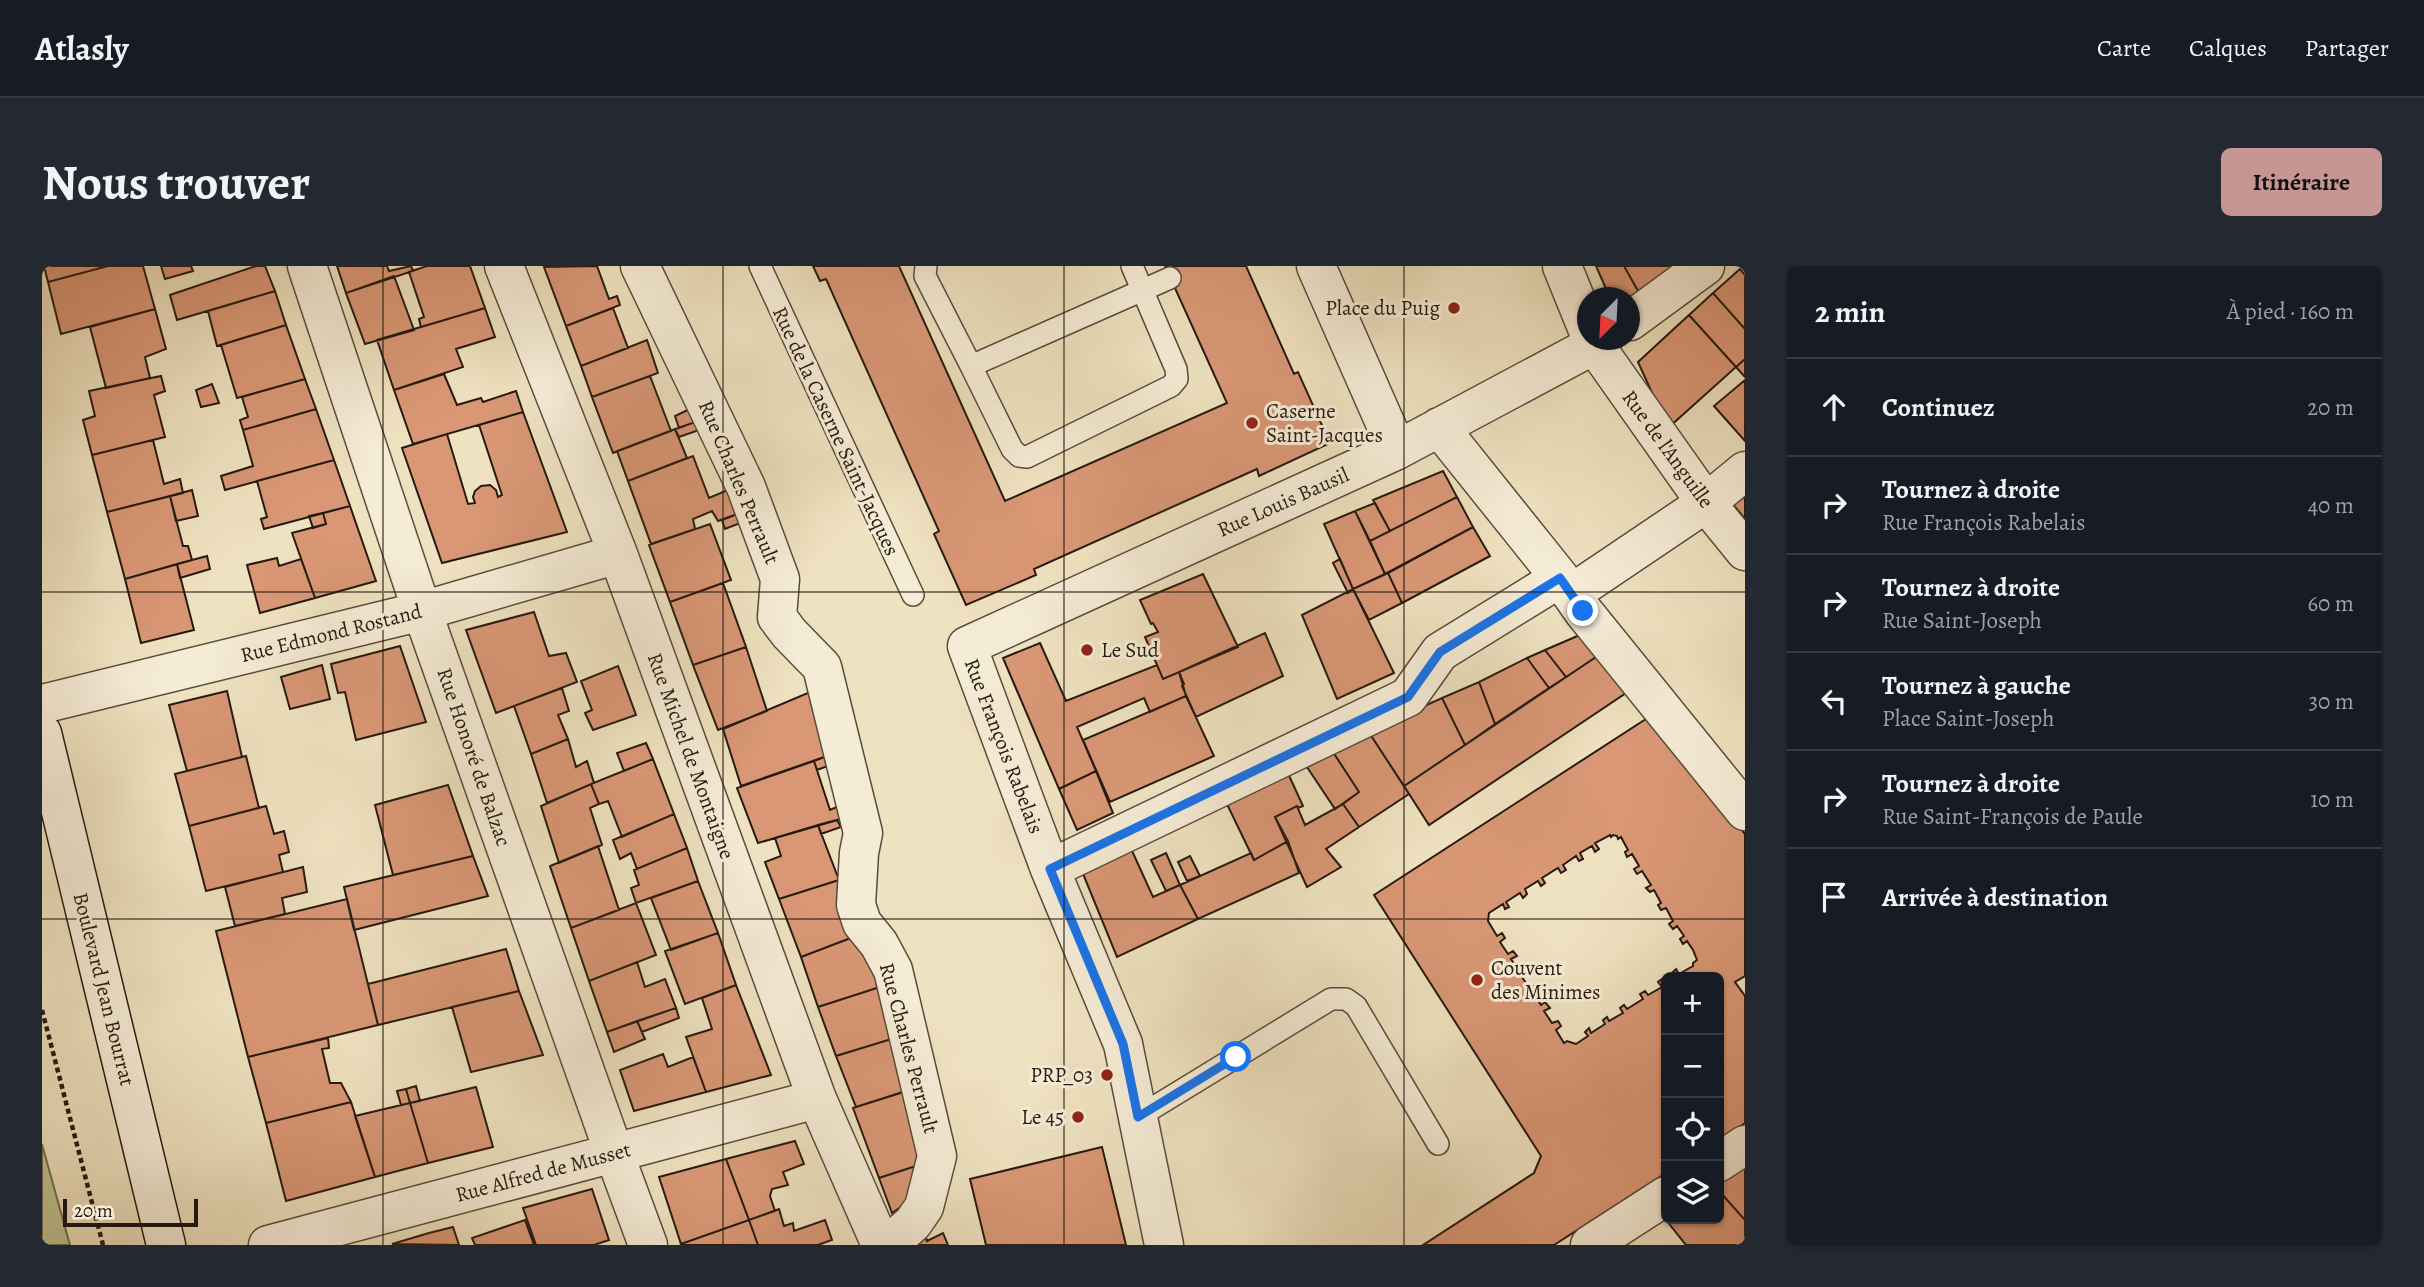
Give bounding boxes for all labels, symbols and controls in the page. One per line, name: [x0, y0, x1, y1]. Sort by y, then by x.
text: Atlasly: [35, 26, 129, 71]
text: Carte: [2097, 32, 2151, 64]
text: Calques: [2189, 32, 2267, 64]
text: Partager: [2305, 32, 2389, 64]
button: Itinéraire: [2221, 148, 2382, 216]
text: Nous trouver: [42, 149, 310, 216]
north arrow: [1577, 287, 1640, 350]
text: 2 min: [1815, 292, 1885, 332]
place label: Place du Puig: [1325, 294, 1440, 322]
text: À pied · 160 m: [2227, 296, 2354, 327]
marker: Place du Puig: [1446, 300, 1462, 316]
street label: Rue de la Caserne Saint-Jacques: [766, 302, 906, 560]
street label: Rue de l'Anguille: [1616, 384, 1720, 514]
icon: ahead: [1815, 388, 1853, 426]
text: Continuez: [1882, 390, 1995, 425]
text: 20 m: [2307, 392, 2354, 423]
street label: Rue Charles Perrault: [692, 396, 786, 568]
place label: Caserne Saint-Jacques: [1266, 397, 1383, 449]
marker: Caserne Saint-Jacques: [1244, 415, 1260, 431]
street label: Rue Louis Bausil: [1213, 460, 1353, 544]
text: Tournez à droite: [1882, 472, 2060, 507]
icon: right: [1815, 486, 1853, 524]
text: 40 m: [2308, 490, 2354, 521]
text: Rue François Rabelais: [1882, 507, 2085, 538]
text: Tournez à droite: [1882, 570, 2060, 605]
icon: right: [1815, 584, 1853, 622]
text: 60 m: [2307, 588, 2354, 619]
route end: [1567, 595, 1598, 626]
street label: Rue Edmond Rostand: [237, 597, 425, 669]
text: Rue Saint-Joseph: [1882, 605, 2042, 636]
place label: Le Sud: [1101, 636, 1160, 664]
marker: Le Sud: [1079, 642, 1095, 658]
street label: Rue Michel de Montaigne: [641, 649, 741, 863]
street label: Rue François Rabelais: [958, 654, 1050, 838]
street label: Rue Honoré de Balzac: [430, 664, 518, 850]
text: Tournez à gauche: [1882, 668, 2071, 703]
icon: left: [1815, 682, 1853, 720]
text: 30 m: [2308, 686, 2354, 717]
text: Place Saint-Joseph: [1882, 703, 2054, 734]
text: Tournez à droite: [1882, 766, 2060, 801]
icon: right: [1815, 780, 1853, 818]
text: 10 m: [2310, 784, 2354, 815]
text: Rue Saint-François de Paule: [1882, 801, 2143, 832]
icon: arrive: [1815, 878, 1853, 916]
text: Arrivée à destination: [1882, 880, 2108, 915]
street label: Boulevard Jean Bourrat: [66, 889, 142, 1089]
place label: Couvent des Minimes: [1491, 954, 1601, 1006]
street label: Rue Charles Perrault: [873, 960, 945, 1136]
marker: Couvent des Minimes: [1469, 972, 1485, 988]
map controls: [1661, 972, 1724, 1224]
button: +: [1661, 972, 1724, 1035]
button: −: [1661, 1035, 1724, 1098]
route start: [1220, 1041, 1251, 1072]
place label: PRP_03: [1030, 1061, 1093, 1089]
marker: PRP_03: [1099, 1067, 1115, 1083]
button: locate: [1661, 1098, 1724, 1161]
place label: Le 45: [1021, 1103, 1064, 1131]
marker: Le 45: [1070, 1109, 1086, 1125]
street label: Rue Alfred de Musset: [452, 1135, 634, 1209]
button: layers: [1661, 1161, 1724, 1224]
scale bar: [63, 1196, 198, 1228]
text: 20 m: [74, 1198, 113, 1224]

